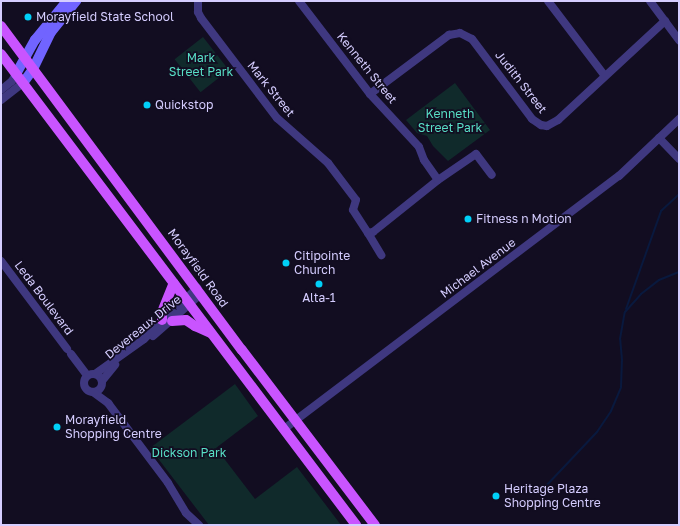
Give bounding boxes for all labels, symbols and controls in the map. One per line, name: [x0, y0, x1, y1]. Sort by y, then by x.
place label: Morayfield State School: [36, 10, 174, 24]
marker: Morayfield State School: [23, 12, 33, 22]
street label: Kenneth Street: [334, 29, 400, 107]
street label: Judith Street: [492, 48, 550, 116]
park label: Mark Street Park: [169, 51, 233, 79]
street label: Mark Street: [244, 58, 298, 120]
place label: Quickstop: [155, 98, 213, 112]
marker: Quickstop: [142, 100, 152, 110]
park label: Kenneth Street Park: [418, 107, 482, 135]
place label: Fitness n Motion: [476, 212, 572, 226]
marker: Fitness n Motion: [463, 214, 473, 224]
street label: Morayfield Road: [165, 226, 231, 310]
street label: Michael Avenue: [438, 235, 518, 301]
place label: Citipointe Church: [294, 249, 350, 277]
street label: Leda Boulevard: [12, 258, 76, 338]
marker: Citipointe Church: [281, 258, 291, 268]
marker: Alta-1: [314, 279, 324, 289]
place label: Alta-1: [302, 291, 336, 305]
street label: Devereaux Drive: [102, 292, 184, 362]
place label: Morayfield Shopping Centre: [65, 413, 162, 441]
marker: Morayfield Shopping Centre: [52, 422, 62, 432]
park label: Dickson Park: [152, 446, 226, 460]
place label: Heritage Plaza Shopping Centre: [504, 482, 601, 510]
marker: Heritage Plaza Shopping Centre: [491, 491, 501, 501]

